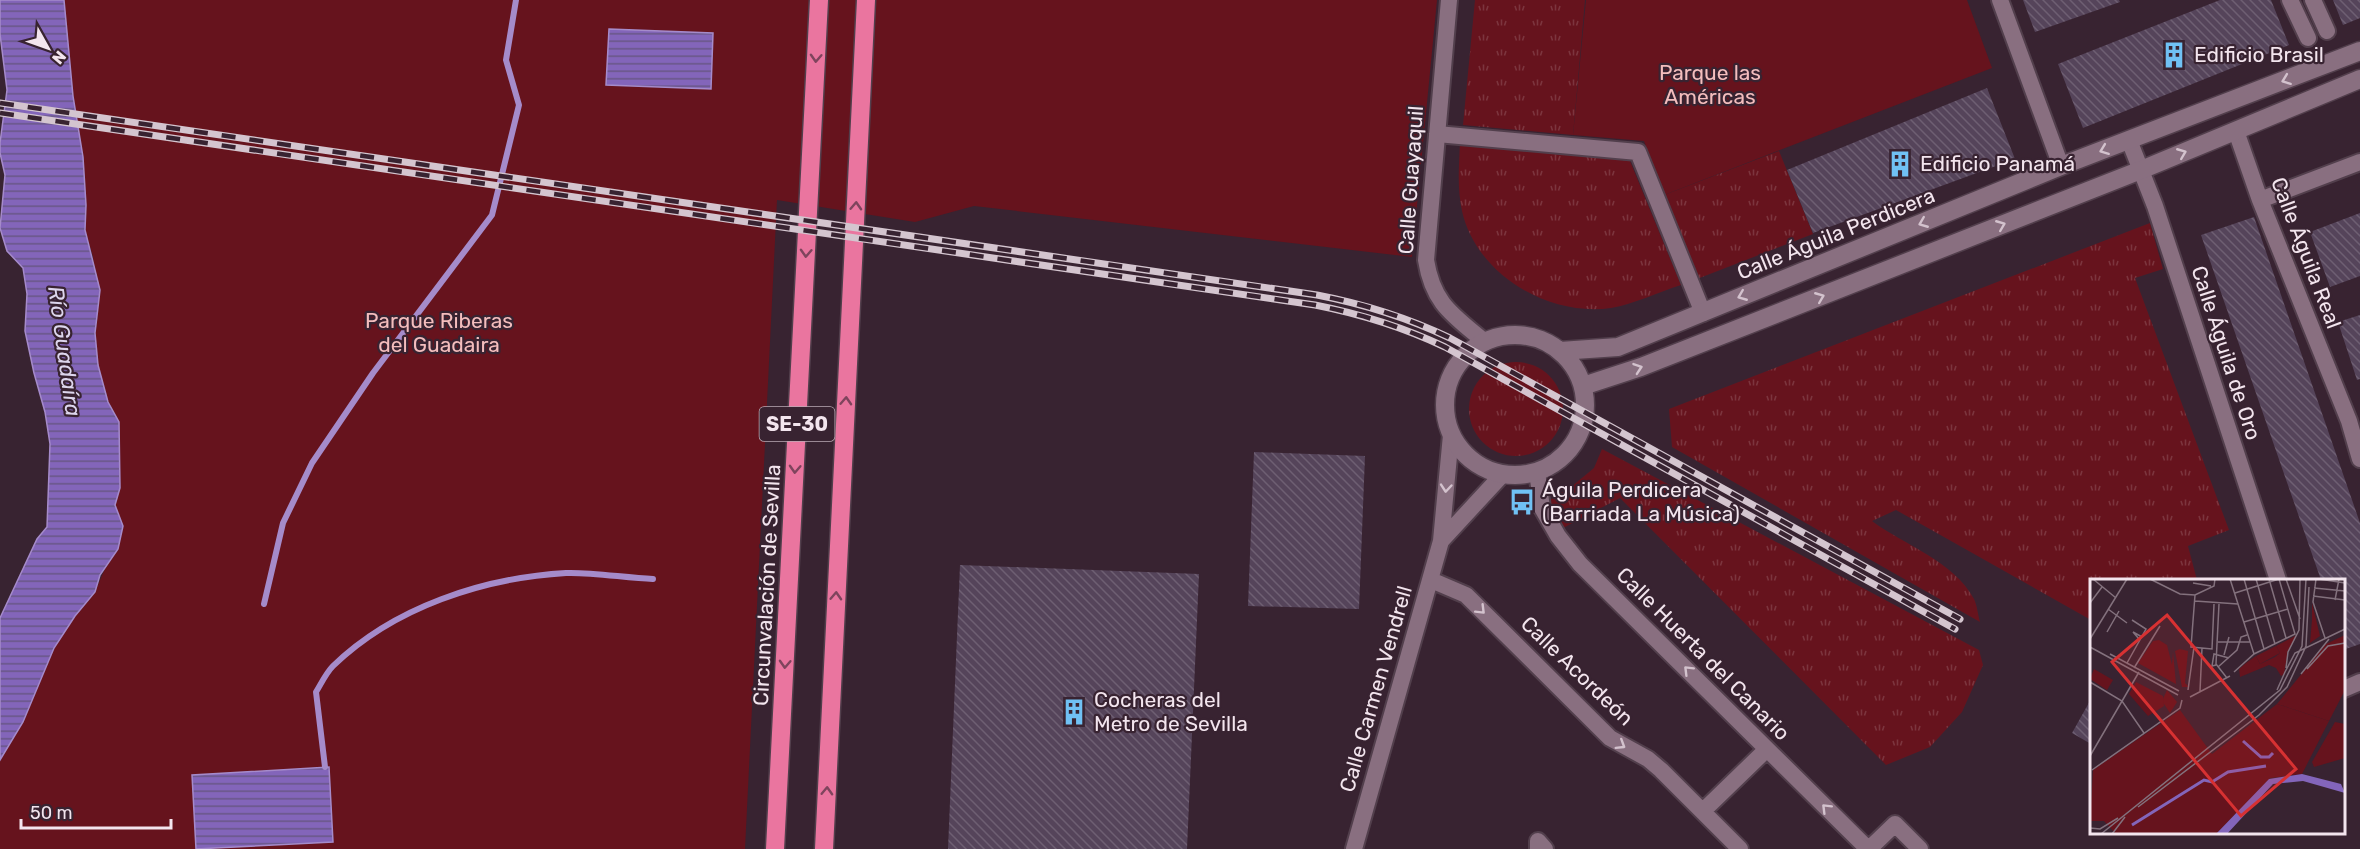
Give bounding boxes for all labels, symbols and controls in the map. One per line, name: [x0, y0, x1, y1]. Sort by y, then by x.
north arrow: [18, 18, 78, 78]
building icon: Edificio Brasil: [2159, 40, 2189, 70]
place label: Edificio Brasil: [2194, 42, 2324, 67]
text: N: [48, 47, 70, 68]
one-way arrow: [810, 54, 823, 63]
park label: Parque las Américas: [1659, 60, 1761, 109]
one-way arrow: [2281, 72, 2292, 85]
street label: Calle Guayaquil: [1393, 105, 1428, 255]
one-way arrow: [2099, 142, 2110, 155]
one-way arrow: [2176, 148, 2187, 160]
building icon: Edificio Panamá: [1885, 149, 1915, 179]
place label: Edificio Panamá: [1920, 151, 2075, 176]
street label: Calle Águila Real: [2266, 174, 2347, 332]
street label: Calle Águila Perdicera: [1733, 182, 1938, 285]
one-way arrow: [850, 202, 863, 211]
one-way arrow: [1918, 216, 1929, 228]
one-way arrow: [1995, 220, 2006, 232]
one-way arrow: [800, 249, 813, 258]
street label: Calle Águila de Oro: [2187, 263, 2266, 443]
water label: Río Guadaíra: [42, 284, 87, 418]
one-way arrow: [1738, 289, 1749, 301]
one-way arrow: [1814, 292, 1825, 304]
park label: Parque Riberas del Guadaira: [365, 308, 513, 357]
one-way arrow: [1632, 363, 1643, 376]
one-way arrow: [840, 397, 853, 406]
road number: SE-30: [760, 407, 834, 441]
street label: Circunvalación de Sevilla: [748, 464, 785, 706]
one-way arrow: [789, 464, 802, 473]
place label: Águila Perdicera (Barriada La Música): [1542, 477, 1740, 526]
one-way arrow: [1440, 484, 1453, 493]
bus stop icon: Águila Perdicera (Barriada La Música): [1507, 487, 1537, 517]
street label: Calle Huerta del Canario: [1612, 562, 1795, 745]
inset map: [2090, 579, 2345, 834]
street label: Calle Carmen Vendrell: [1334, 583, 1417, 795]
one-way arrow: [829, 591, 842, 600]
one-way arrow: [1473, 602, 1484, 613]
street label: Calle Acordeón: [1516, 611, 1639, 731]
one-way arrow: [779, 659, 792, 668]
one-way arrow: [1684, 667, 1695, 678]
place label: Cocheras del Metro de Sevilla: [1094, 687, 1248, 736]
building icon: Cocheras del Metro de Sevilla: [1059, 697, 1089, 727]
one-way arrow: [1615, 737, 1625, 749]
one-way arrow: [820, 786, 833, 795]
scale bar: [21, 792, 171, 830]
text: 50 m: [30, 802, 73, 824]
one-way arrow: [1823, 804, 1834, 815]

